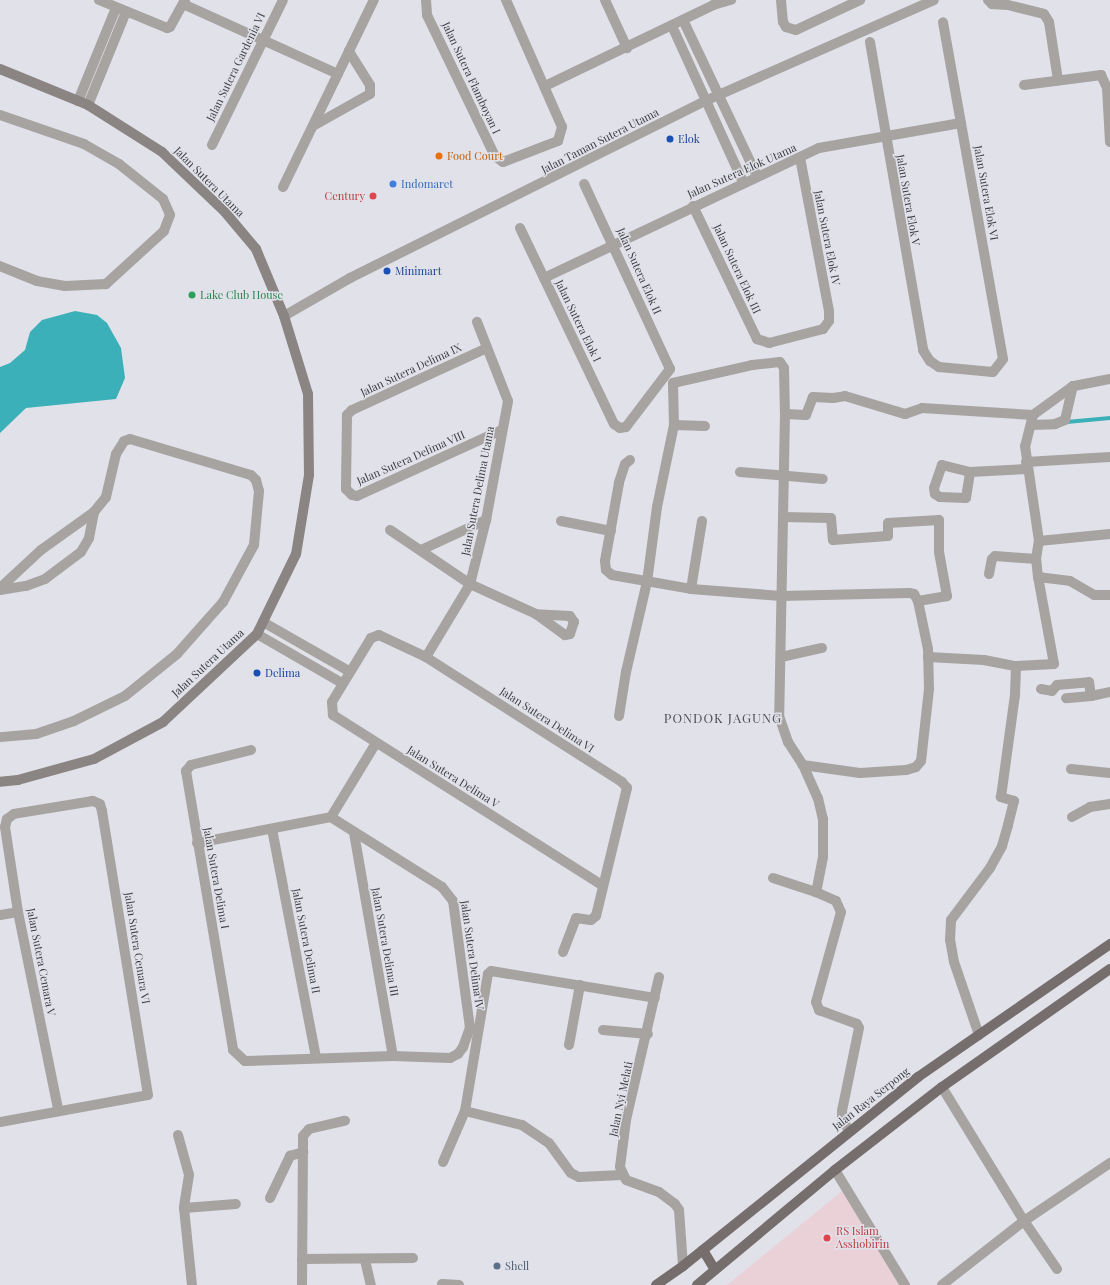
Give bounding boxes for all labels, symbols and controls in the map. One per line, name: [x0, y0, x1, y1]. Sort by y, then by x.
street label: Jalan Sutera Gardenia VI: [204, 10, 268, 124]
street label: Jalan Sutera Flamboyan I: [439, 20, 503, 136]
street label: Jalan Taman Sutera Utama: [539, 106, 661, 176]
place label: Elok: [678, 132, 700, 146]
marker: Elok: [665, 134, 675, 144]
street label: Jalan Sutera Elok Utama: [685, 141, 799, 201]
street label: Jalan Sutera Utama: [171, 144, 247, 220]
street label: Jalan Sutera Elok VI: [971, 144, 1001, 242]
place label: Food Court: [447, 149, 503, 163]
marker: Food Court: [434, 151, 444, 161]
street label: Jalan Sutera Elok V: [893, 153, 923, 247]
place label: Indomaret: [401, 177, 453, 191]
marker: Indomaret: [388, 179, 398, 189]
place label: Century: [325, 189, 365, 203]
street label: Jalan Sutera Elok IV: [811, 189, 843, 287]
marker: Century: [368, 191, 378, 201]
street label: Jalan Sutera Elok III: [710, 222, 764, 316]
street label: Jalan Sutera Elok II: [614, 226, 664, 316]
place label: Minimart: [395, 264, 442, 278]
marker: Minimart: [382, 266, 392, 276]
street label: Jalan Sutera Elok I: [552, 278, 604, 364]
place label: Lake Club House: [200, 288, 283, 302]
marker: Lake Club House: [187, 290, 197, 300]
street label: Jalan Sutera Delima IX: [358, 341, 464, 399]
street label: Jalan Sutera Delima Utama: [459, 425, 497, 557]
street label: Jalan Sutera Delima VIII: [355, 428, 467, 488]
street label: Jalan Sutera Utama: [169, 626, 247, 700]
place label: Delima: [265, 666, 300, 680]
marker: Delima: [252, 668, 262, 678]
street label: Jalan Sutera Delima VI: [497, 684, 597, 756]
district label: PONDOK JAGUNG: [664, 710, 782, 726]
street label: Jalan Sutera Delima V: [404, 743, 502, 811]
street label: Jalan Sutera Delima I: [201, 826, 231, 930]
street label: Jalan Sutera Delima III: [369, 886, 401, 998]
street label: Jalan Sutera Delima II: [289, 887, 323, 995]
street label: Jalan Sutera Cemara VI: [122, 891, 152, 1005]
street label: Jalan Sutera Delima IV: [458, 900, 486, 1010]
street label: Jalan Sutera Cemara V: [24, 907, 58, 1017]
street label: Jalan Nyi Melati: [607, 1060, 635, 1138]
street label: Jalan Raya Serpong: [830, 1065, 912, 1133]
place label: RS Islam Asshobirin: [836, 1225, 889, 1251]
marker: RS Islam Asshobirin: [821, 1232, 833, 1244]
place label: Shell: [505, 1259, 529, 1273]
marker: Shell: [492, 1261, 502, 1271]

